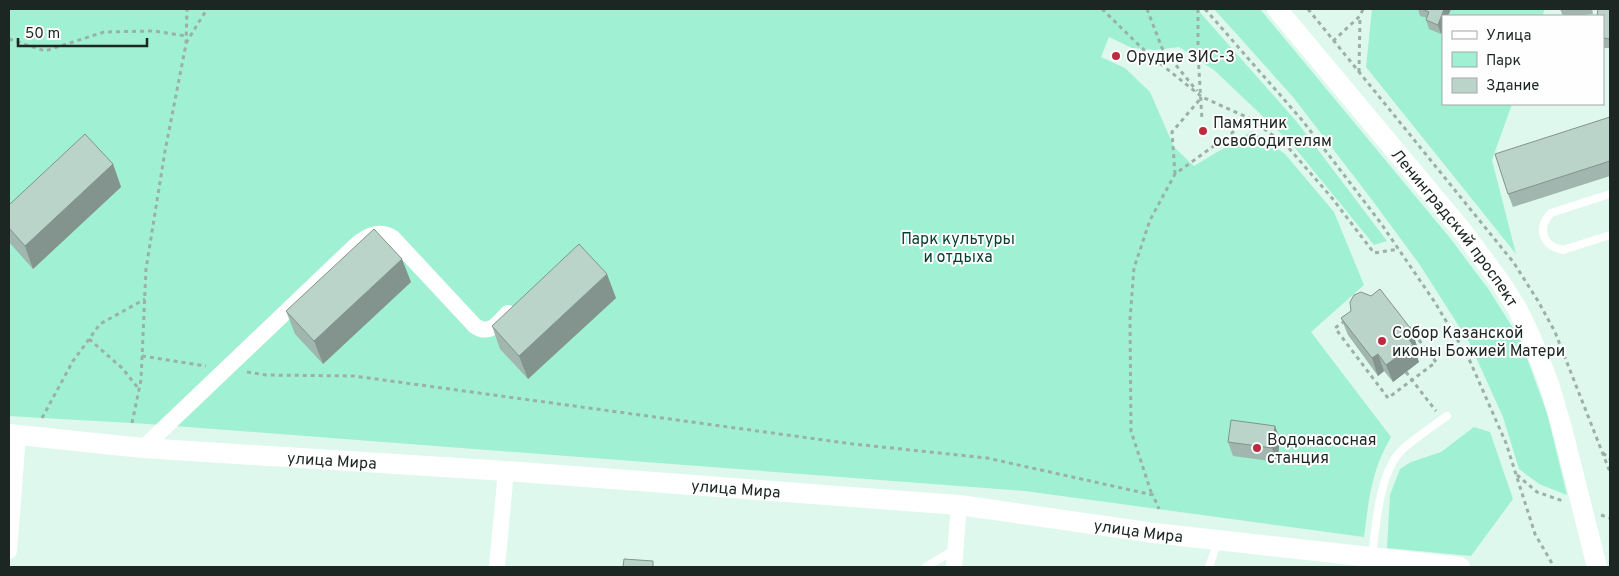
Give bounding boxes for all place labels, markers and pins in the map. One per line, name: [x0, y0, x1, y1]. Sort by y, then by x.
place label: Орудие ЗИС-3: [1126, 48, 1235, 68]
marker: Орудие ЗИС-3: [1110, 50, 1122, 62]
place label: Памятник освободителям: [1213, 114, 1332, 152]
marker: Памятник освободителям: [1197, 125, 1209, 137]
place label: Собор Казанской иконы Божией Матери: [1392, 324, 1565, 362]
marker: Собор Казанской иконы Божией Матери: [1376, 335, 1388, 347]
place label: Водонасосная станция: [1267, 431, 1376, 469]
marker: Водонасосная станция: [1251, 442, 1263, 454]

